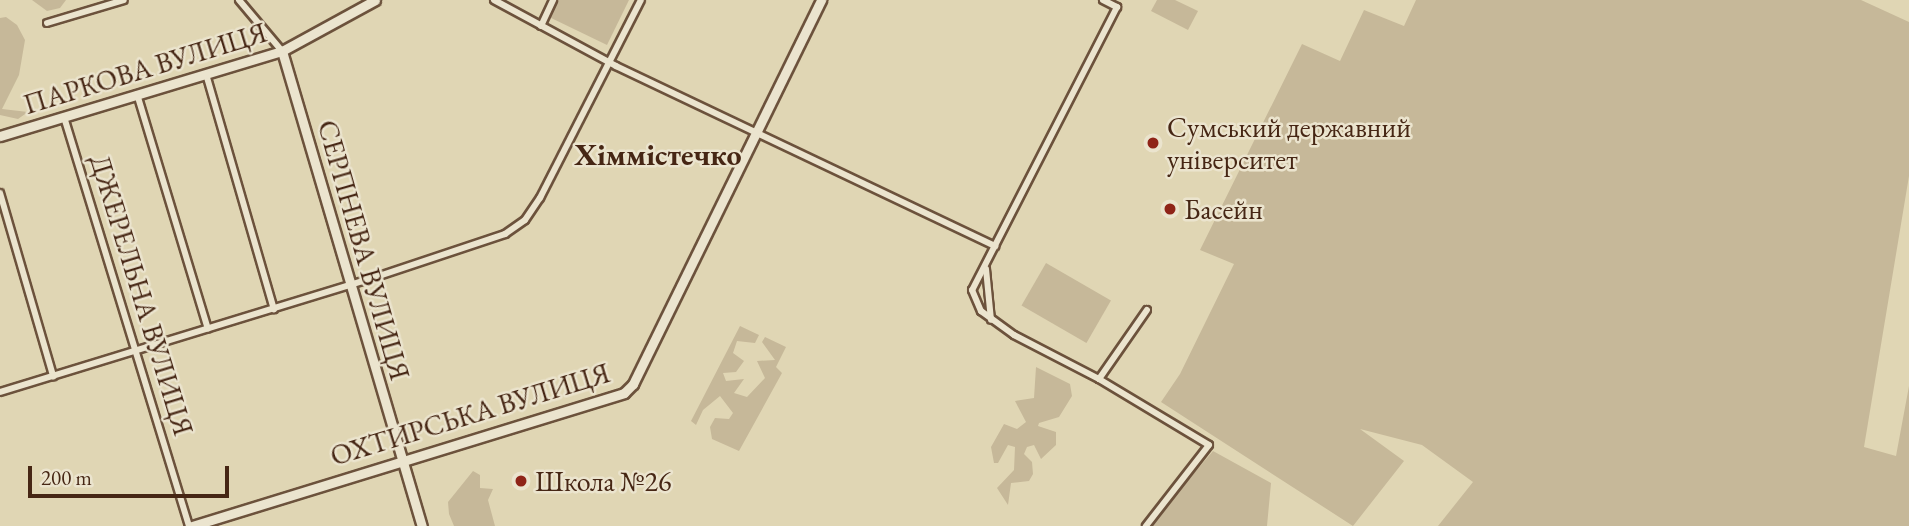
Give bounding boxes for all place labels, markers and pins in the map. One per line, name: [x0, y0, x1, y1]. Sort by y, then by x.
place label: Сумський державний університет: [1167, 110, 1411, 176]
marker: Сумський державний університет: [1145, 135, 1161, 151]
place label: Басейн: [1184, 192, 1263, 226]
marker: Басейн: [1162, 201, 1178, 217]
place label: Школа №26: [535, 464, 671, 498]
marker: Школа №26: [513, 473, 529, 489]

